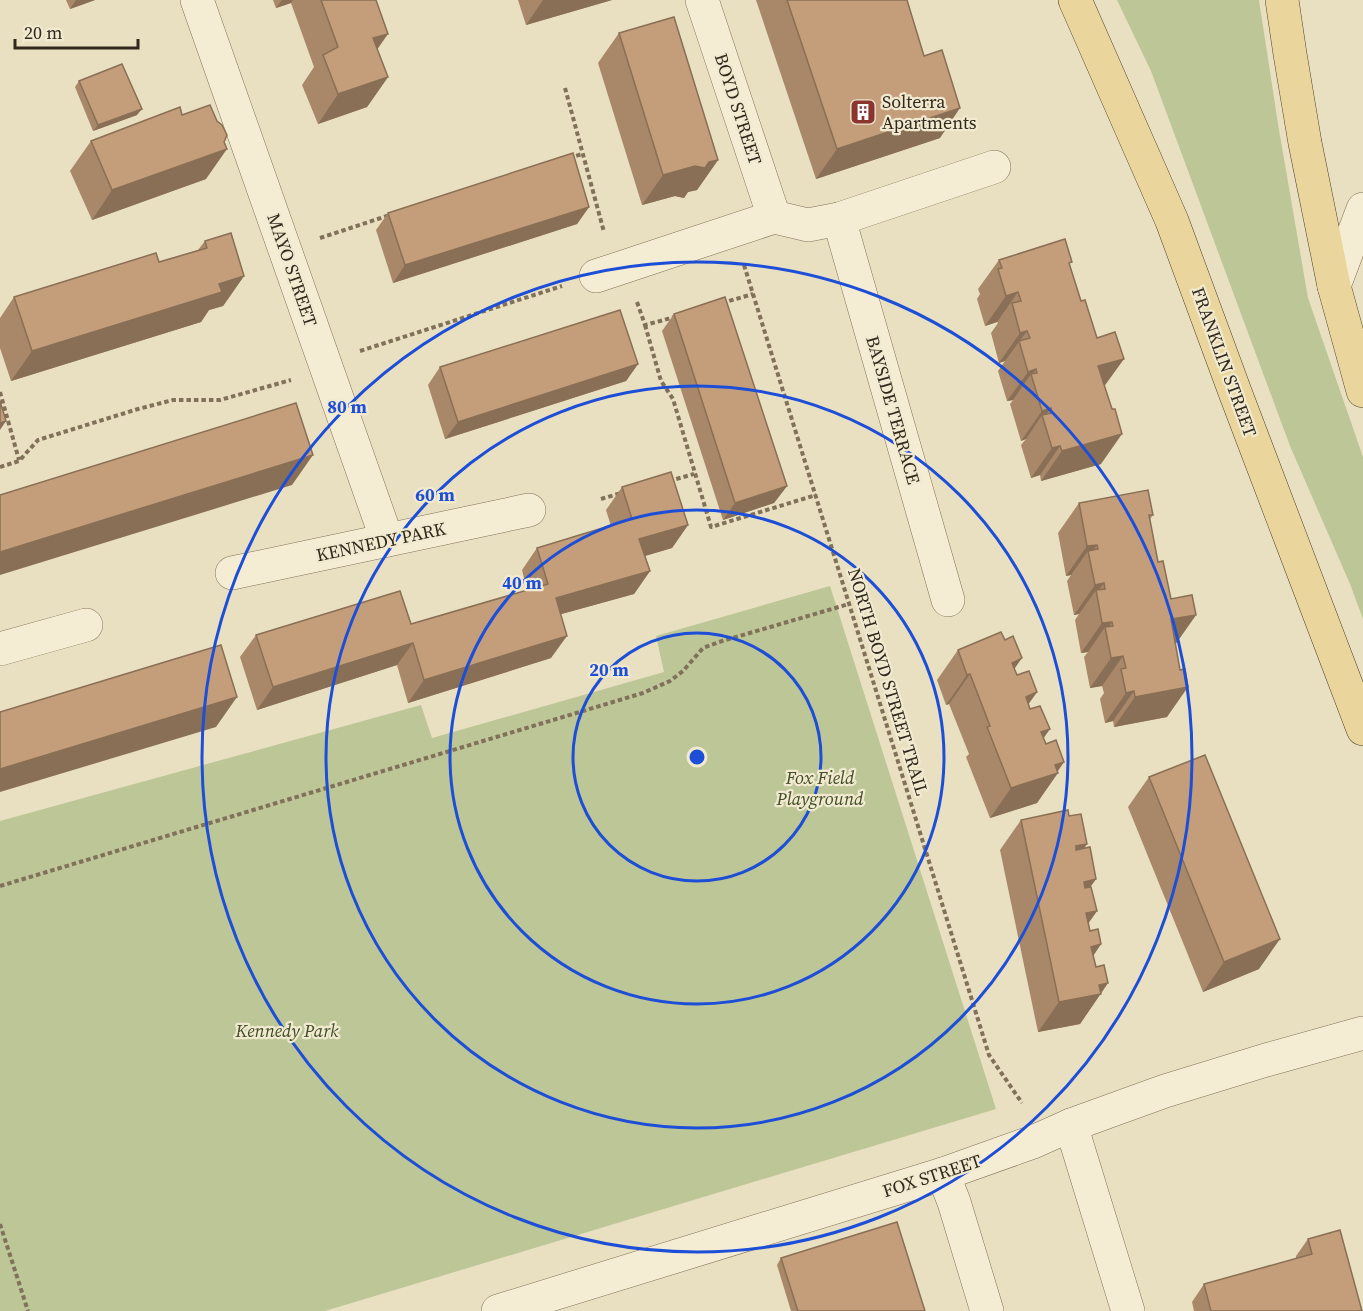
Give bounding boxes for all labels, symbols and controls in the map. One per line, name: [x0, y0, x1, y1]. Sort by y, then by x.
scale bar: [15, 12, 138, 50]
text: 20 m: [24, 20, 62, 45]
street label: BOYD STREET: [709, 50, 768, 168]
place label: Solterra Apartments: [882, 89, 977, 135]
building icon: Solterra Apartments: [848, 97, 878, 127]
street label: MAYO STREET: [261, 210, 324, 330]
street label: FRANKLIN STREET: [1186, 283, 1263, 440]
street label: BAYSIDE TERRACE: [860, 333, 927, 487]
text: 80 m: [327, 394, 367, 419]
text: 60 m: [415, 482, 455, 507]
street label: KENNEDY PARK: [314, 516, 448, 567]
street label: NORTH BOYD STREET TRAIL: [842, 565, 935, 799]
text: 40 m: [502, 570, 542, 595]
text: 20 m: [589, 657, 629, 682]
centre of rings: [687, 747, 707, 767]
park label: Fox Field Playground: [776, 765, 864, 811]
park label: Kennedy Park: [234, 1018, 339, 1043]
street label: FOX STREET: [879, 1148, 985, 1203]

